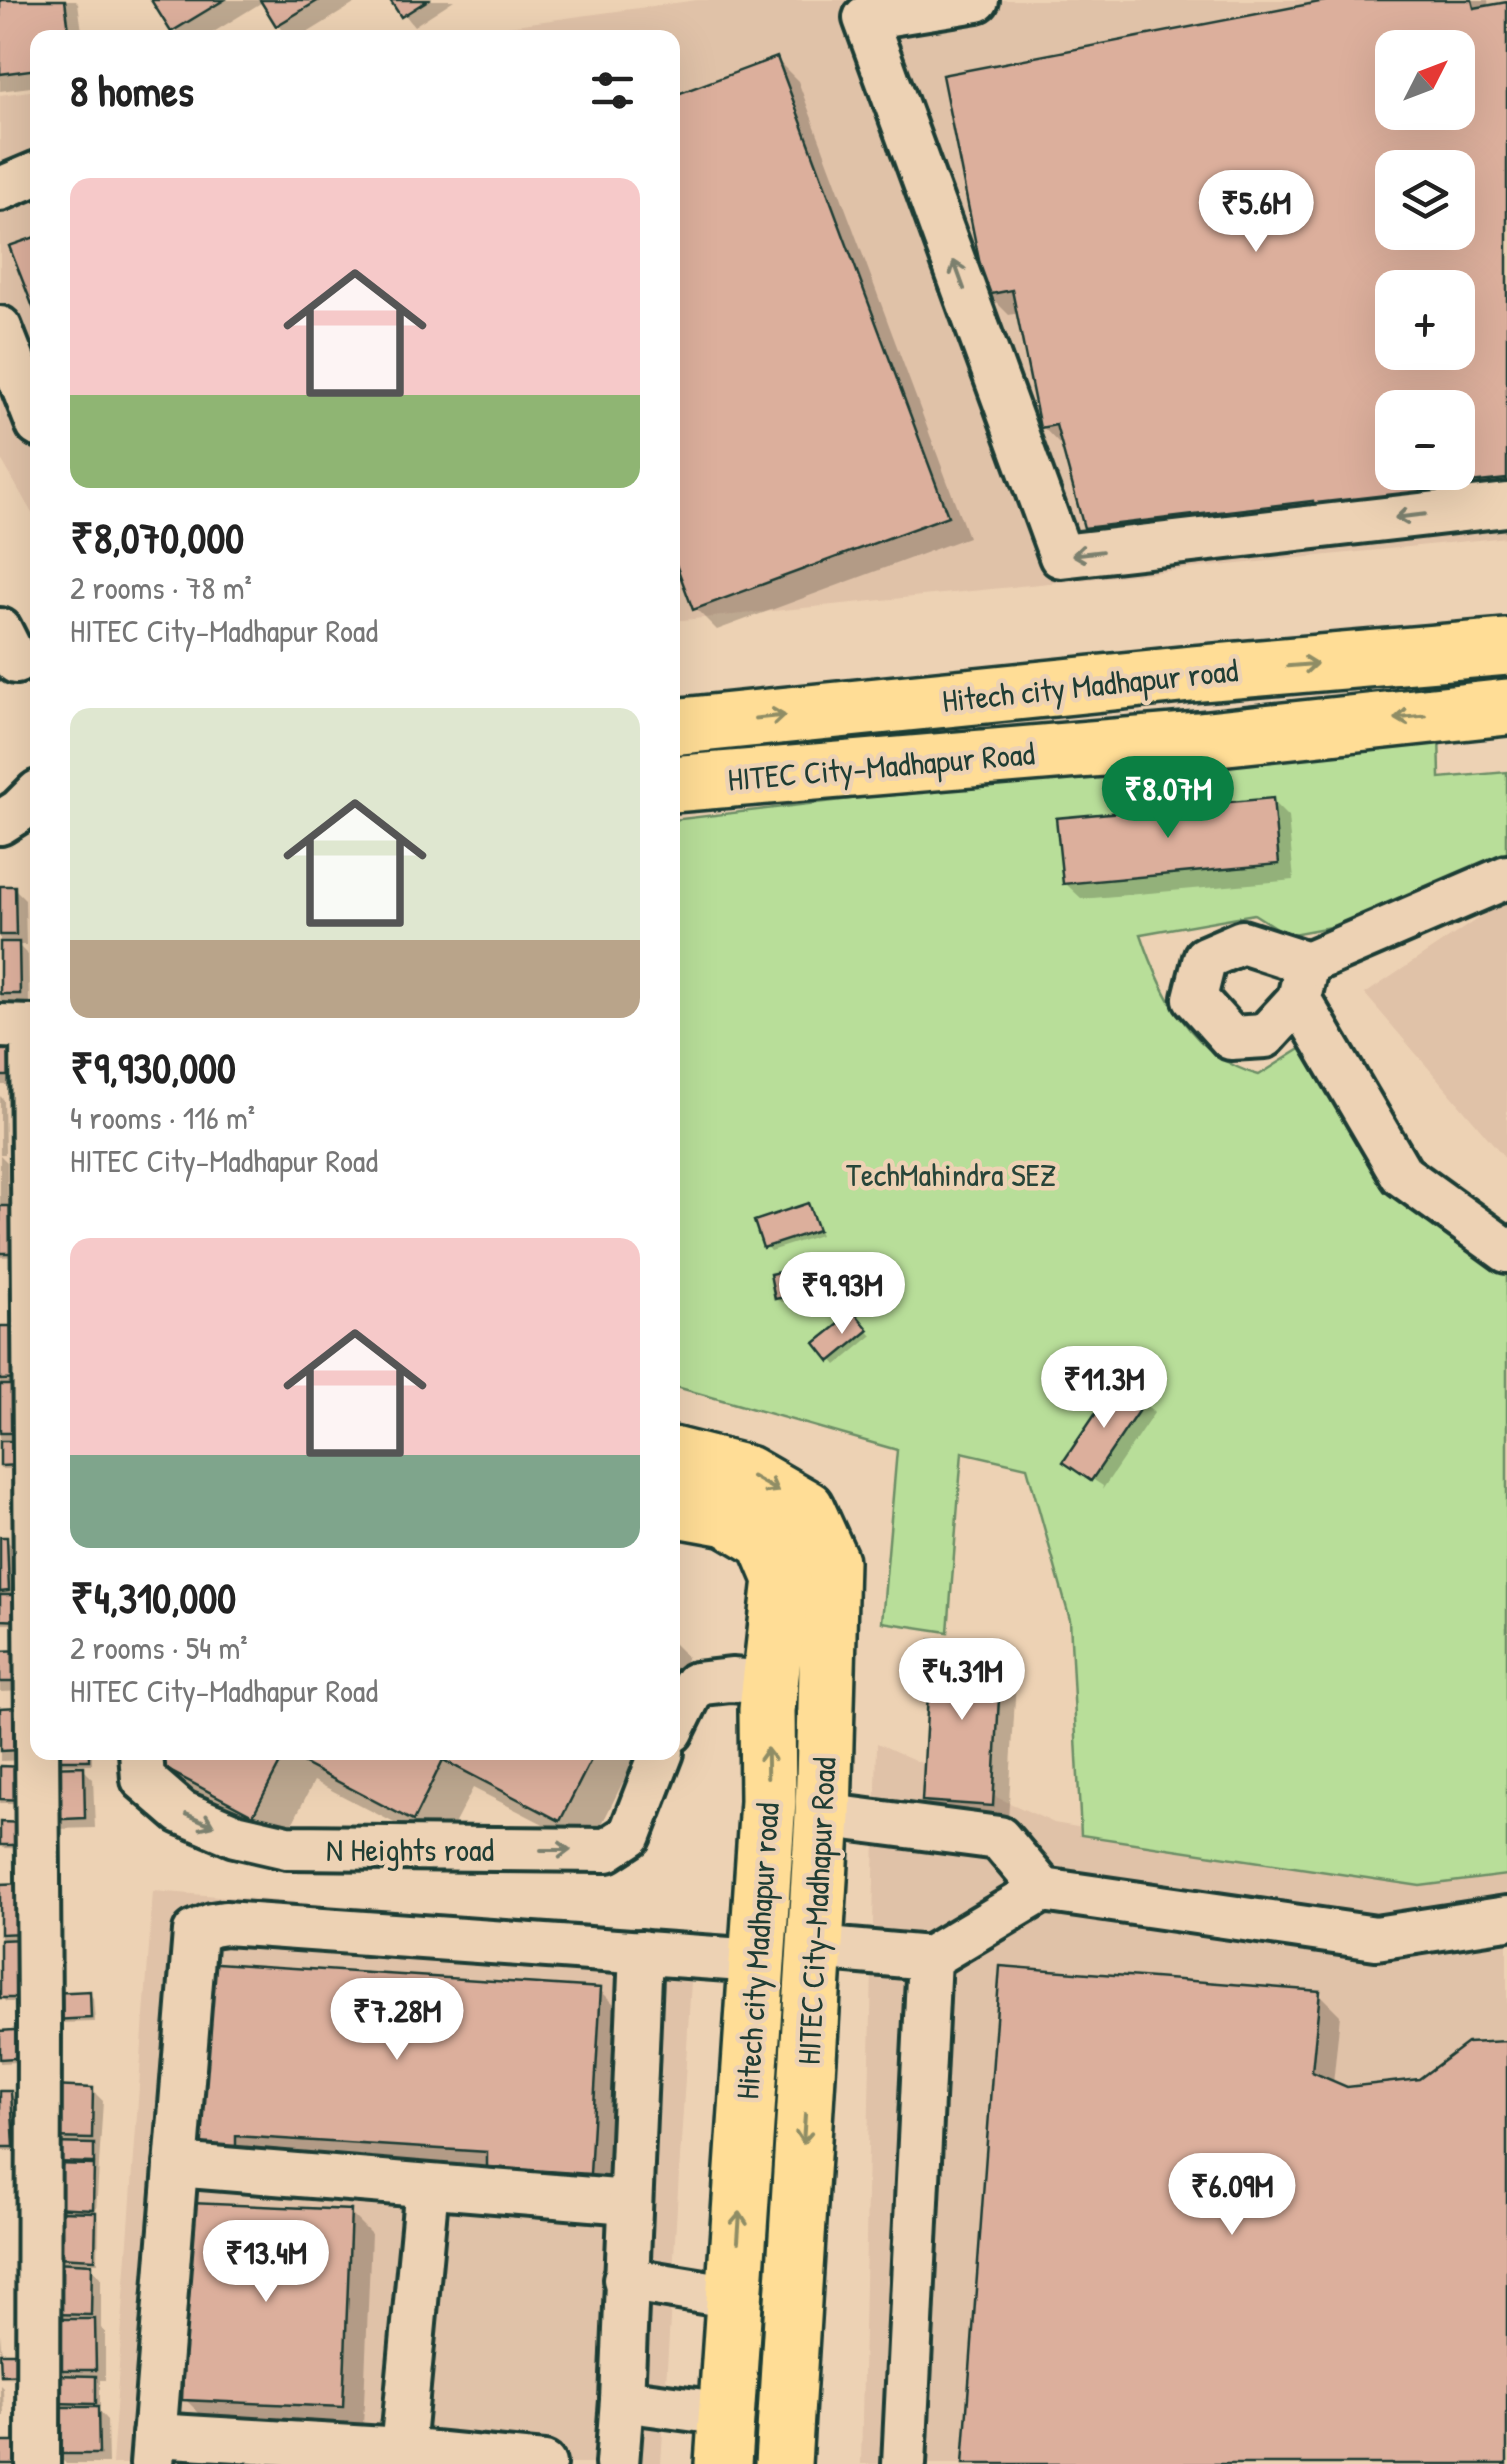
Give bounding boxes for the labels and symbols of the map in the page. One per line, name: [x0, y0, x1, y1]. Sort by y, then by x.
north arrow: [1375, 30, 1475, 130]
pin: ₹5.6M: [1186, 170, 1326, 255]
one-way arrow: [949, 261, 967, 292]
one-way arrow: [1395, 507, 1427, 526]
one-way arrow: [1072, 544, 1104, 563]
street label: Hitech city Madhapur road: [940, 648, 1240, 722]
one-way arrow: [1285, 655, 1317, 674]
one-way arrow: [753, 707, 785, 726]
one-way arrow: [1394, 708, 1427, 727]
street label: HITEC City–Madhapur Road: [726, 731, 1036, 801]
pin: ₹8.07M: [1087, 756, 1249, 841]
park label: TechMahindra SEZ: [846, 1153, 1056, 1196]
pin: ₹9.93M: [761, 1252, 923, 1337]
pin: ₹11.3M: [1023, 1346, 1185, 1431]
one-way arrow: [750, 1474, 779, 1494]
pin: ₹4.31M: [881, 1638, 1043, 1723]
one-way arrow: [758, 1748, 776, 1780]
street label: HITEC City–Madhapur Road: [786, 1756, 846, 2066]
street label: Hitech city Madhapur road: [725, 1801, 789, 2101]
one-way arrow: [184, 1812, 215, 1830]
street label: N Heights road: [326, 1828, 494, 1871]
one-way arrow: [538, 1840, 571, 1860]
pin: ₹7.28M: [316, 1978, 478, 2063]
one-way arrow: [794, 2113, 813, 2145]
pin: ₹6.09M: [1151, 2153, 1313, 2238]
one-way arrow: [730, 2211, 749, 2244]
pin: ₹13.4M: [185, 2220, 347, 2305]

